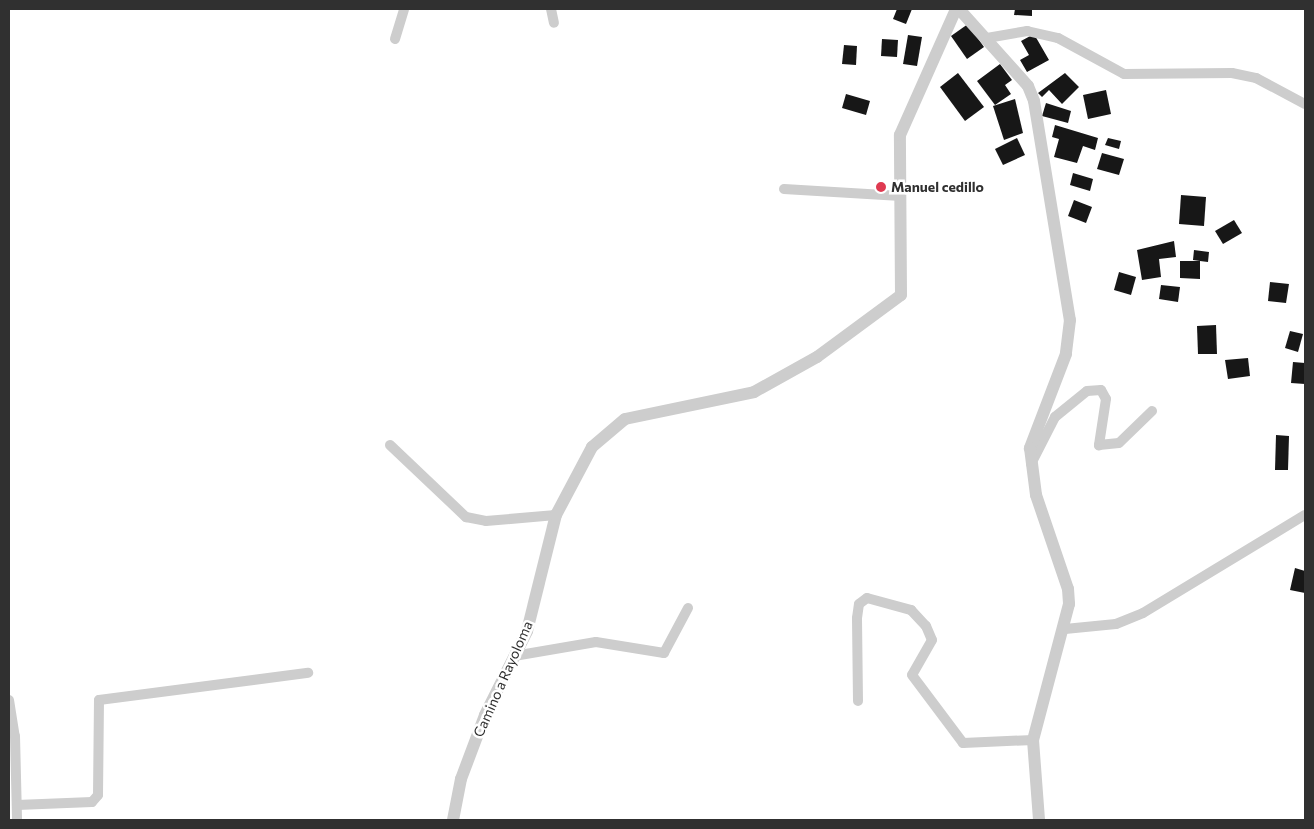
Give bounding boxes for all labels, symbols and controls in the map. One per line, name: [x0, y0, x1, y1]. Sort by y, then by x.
place label: Manuel cedillo: [891, 179, 984, 195]
marker: Manuel cedillo: [875, 181, 887, 193]
street label: Camino a Rayoloma: [470, 618, 536, 740]

